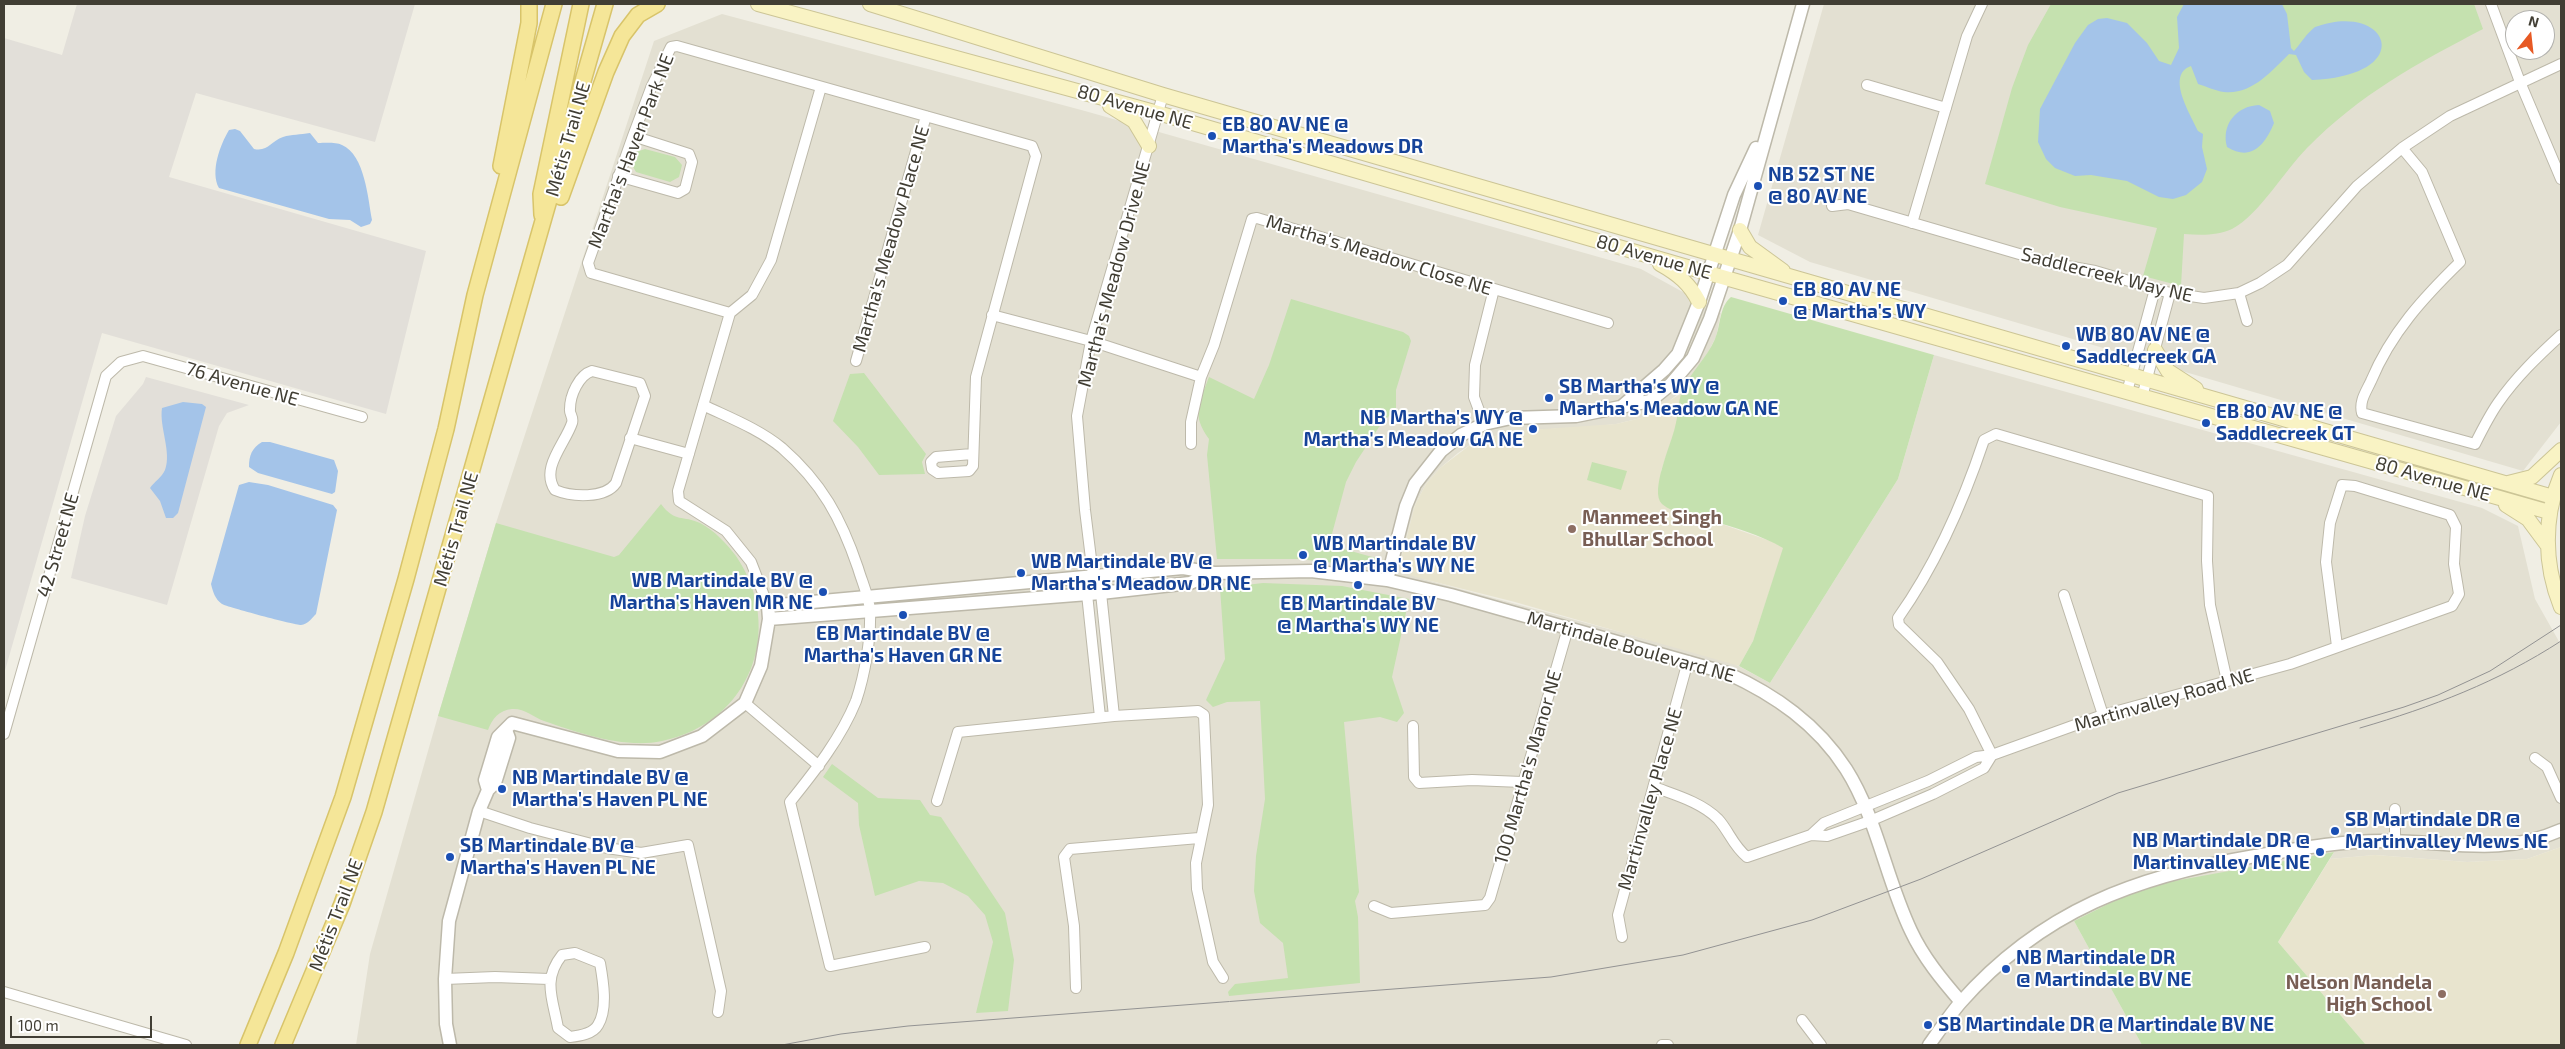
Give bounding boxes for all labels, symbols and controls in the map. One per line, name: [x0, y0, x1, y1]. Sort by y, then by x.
north arrow: [2505, 10, 2555, 60]
text: N: [2527, 11, 2541, 31]
street label: Martha's Haven Park NE: [583, 50, 679, 252]
street label: Métis Trail NE: [541, 79, 595, 199]
street label: 80 Avenue NE: [1075, 80, 1195, 134]
place label: EB 80 AV NE @ Martha's Meadows DR: [1222, 114, 1423, 158]
street label: Martha's Meadow Place NE: [848, 123, 934, 355]
marker: EB 80 AV NE @ Martha's Meadows DR: [1206, 130, 1218, 142]
street label: Martha's Meadow Drive NE: [1073, 158, 1155, 390]
place label: NB 52 ST NE @ 80 AV NE: [1768, 164, 1875, 208]
marker: NB 52 ST NE @ 80 AV NE: [1752, 180, 1764, 192]
street label: Martha's Meadow Close NE: [1263, 210, 1495, 300]
street label: 80 Avenue NE: [1594, 230, 1714, 284]
street label: Saddlecreek Way NE: [2019, 243, 2195, 307]
place label: EB 80 AV NE @ Martha's WY: [1793, 279, 1926, 323]
marker: EB 80 AV NE @ Martha's WY: [1777, 295, 1789, 307]
place label: WB 80 AV NE @ Saddlecreek GA: [2076, 324, 2216, 368]
marker: WB 80 AV NE @ Saddlecreek GA: [2060, 340, 2072, 352]
street label: 76 Avenue NE: [183, 357, 301, 411]
place label: SB Martha's WY @ Martha's Meadow GA NE: [1559, 376, 1779, 420]
marker: SB Martha's WY @ Martha's Meadow GA NE: [1543, 392, 1555, 404]
place label: EB 80 AV NE @ Saddlecreek GT: [2216, 401, 2355, 445]
place label: NB Martha's WY @ Martha's Meadow GA NE: [1303, 407, 1523, 451]
marker: EB 80 AV NE @ Saddlecreek GT: [2200, 417, 2212, 429]
marker: NB Martha's WY @ Martha's Meadow GA NE: [1527, 423, 1539, 435]
street label: 80 Avenue NE: [2373, 452, 2493, 506]
street label: Métis Trail NE: [429, 469, 483, 589]
street label: 42 Street NE: [32, 490, 84, 600]
place label: Manmeet Singh Bhullar School: [1582, 507, 1722, 551]
marker: Manmeet Singh Bhullar School: [1566, 523, 1578, 535]
place label: WB Martindale BV @ Martha's WY NE: [1313, 533, 1476, 577]
marker: WB Martindale BV @ Martha's WY NE: [1297, 549, 1309, 561]
place label: WB Martindale BV @ Martha's Meadow DR NE: [1031, 551, 1251, 595]
marker: WB Martindale BV @ Martha's Meadow DR NE: [1015, 567, 1027, 579]
place label: WB Martindale BV @ Martha's Haven MR NE: [609, 570, 813, 614]
marker: EB Martindale BV @ Martha's WY NE: [1352, 579, 1364, 591]
marker: WB Martindale BV @ Martha's Haven MR NE: [817, 586, 829, 598]
place label: EB Martindale BV @ Martha's WY NE: [1277, 593, 1439, 637]
street label: Martindale Boulevard NE: [1524, 606, 1738, 688]
marker: EB Martindale BV @ Martha's Haven GR NE: [897, 609, 909, 621]
place label: EB Martindale BV @ Martha's Haven GR NE: [804, 623, 1002, 667]
street label: Martinvalley Road NE: [2072, 663, 2256, 737]
street label: 100 Martha's Manor NE: [1489, 667, 1567, 867]
street label: Martinvalley Place NE: [1613, 705, 1687, 893]
place label: NB Martindale BV @ Martha's Haven PL NE: [512, 767, 708, 811]
marker: NB Martindale BV @ Martha's Haven PL NE: [496, 783, 508, 795]
place label: SB Martindale DR @ Martinvalley Mews NE: [2345, 809, 2548, 853]
marker: SB Martindale DR @ Martinvalley Mews NE: [2329, 825, 2341, 837]
place label: NB Martindale DR @ Martinvalley ME NE: [2132, 830, 2310, 874]
place label: SB Martindale BV @ Martha's Haven PL NE: [460, 835, 656, 879]
marker: NB Martindale DR @ Martinvalley ME NE: [2314, 846, 2326, 858]
marker: SB Martindale BV @ Martha's Haven PL NE: [444, 851, 456, 863]
street label: Métis Trail NE: [304, 856, 368, 974]
place label: NB Martindale DR @ Martindale BV NE: [2016, 947, 2192, 991]
marker: NB Martindale DR @ Martindale BV NE: [2000, 963, 2012, 975]
place label: Nelson Mandela High School: [2286, 972, 2432, 1016]
marker: Nelson Mandela High School: [2436, 988, 2448, 1000]
scale bar: [12, 1006, 155, 1038]
place label: SB Martindale DR @ Martindale BV NE: [1938, 1014, 2274, 1036]
text: 100 m: [18, 1016, 59, 1034]
marker: SB Martindale DR @ Martindale BV NE: [1922, 1019, 1934, 1031]

